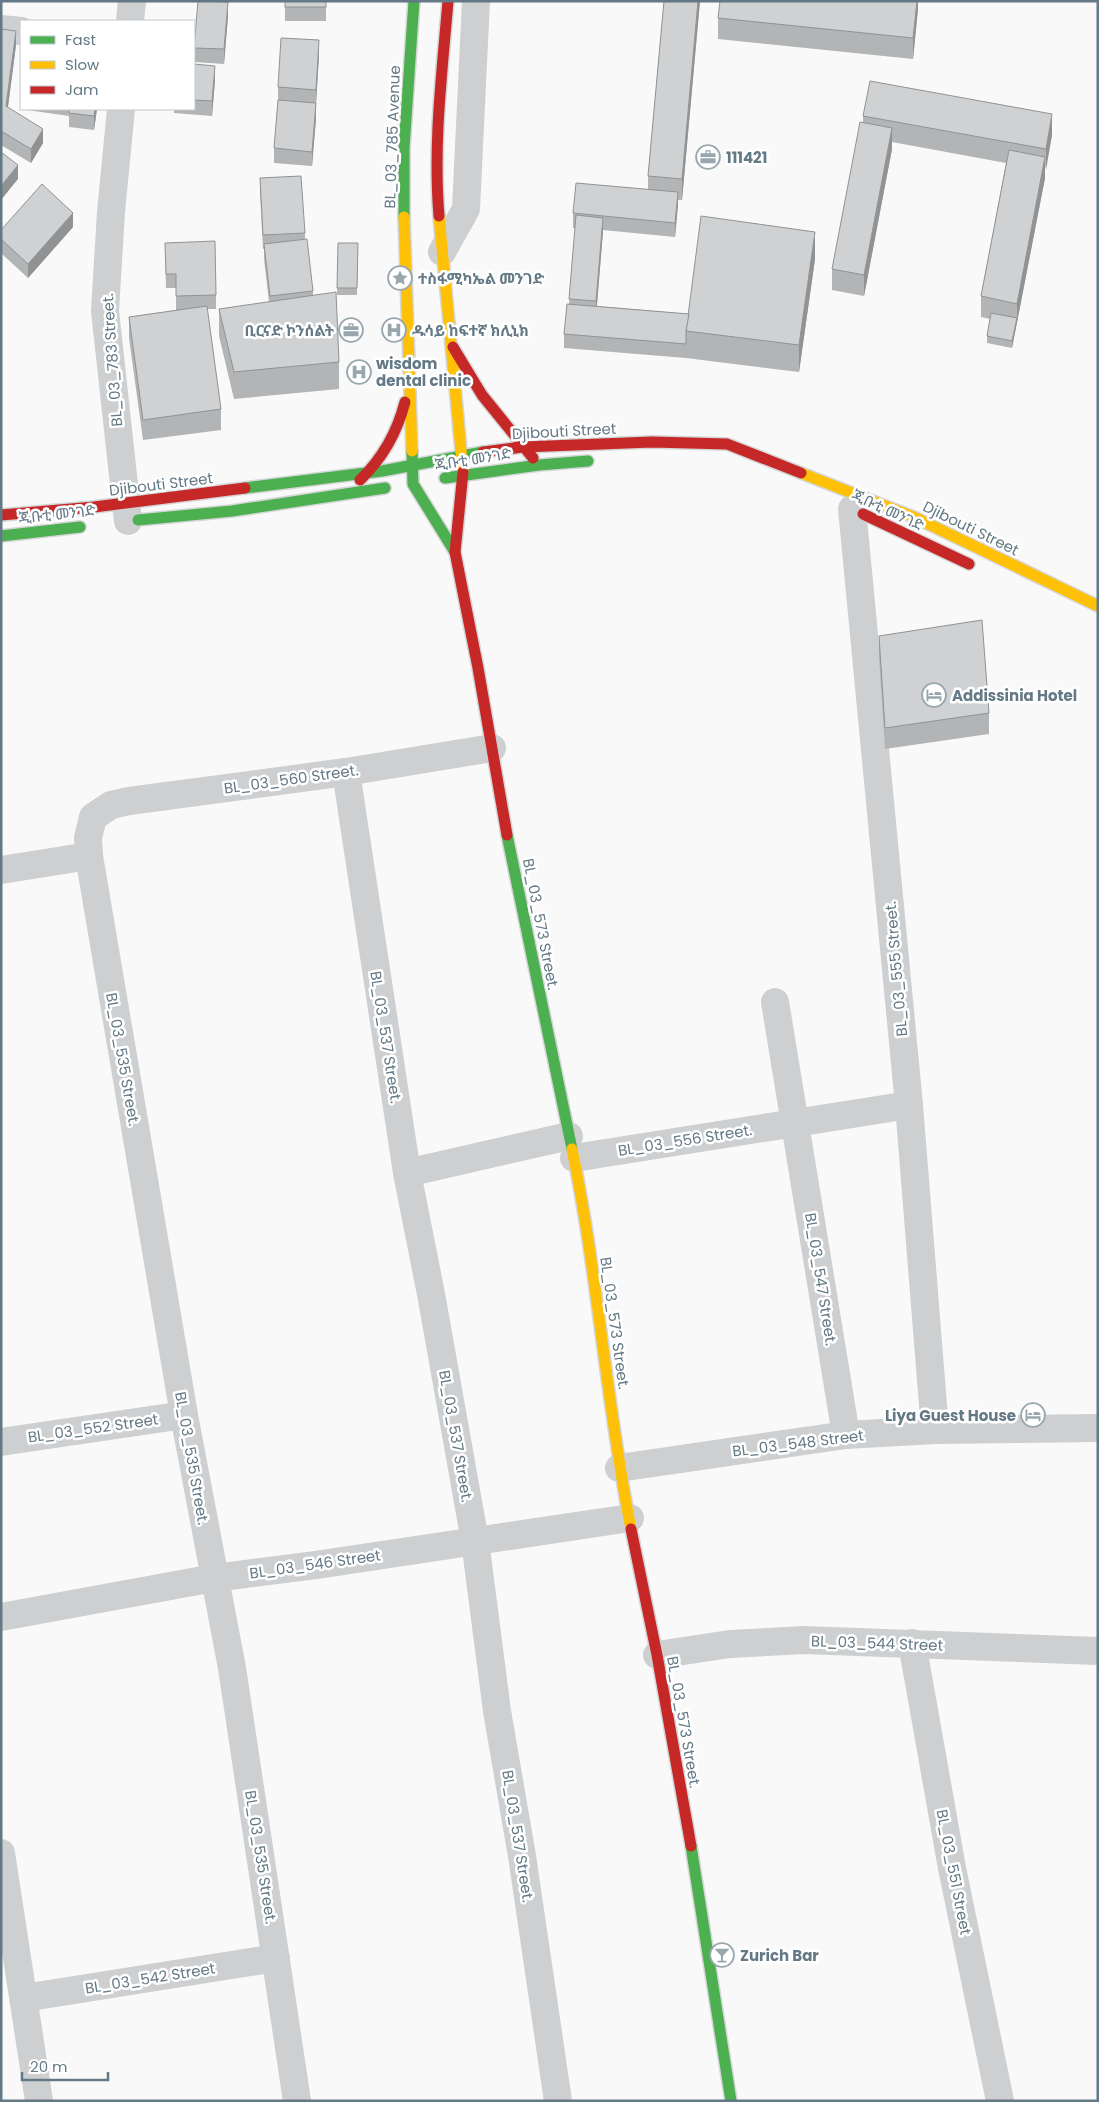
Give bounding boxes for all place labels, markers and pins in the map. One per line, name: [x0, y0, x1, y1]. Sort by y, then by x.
office icon: 111421: [695, 144, 721, 170]
place label: 111421: [726, 147, 767, 168]
place icon: ተስፋሚካኤል መንገድ: [387, 265, 413, 291]
place label: ተስፋሚካኤል መንገድ: [418, 268, 545, 289]
office icon: ቢርናድ ኮንሰልት: [338, 317, 364, 343]
hospital icon: ዱሳይ ከፍተኛ ክሊኒክ: [381, 317, 407, 343]
place label: ቢርናድ ኮንሰልት: [244, 320, 335, 341]
place label: ዱሳይ ከፍተኛ ክሊኒክ: [412, 320, 529, 341]
place label: wisdom dental clinic: [376, 353, 471, 391]
hospital icon: wisdom dental clinic: [346, 359, 372, 385]
hotel icon: Addissinia Hotel: [921, 682, 947, 708]
place label: Addissinia Hotel: [952, 685, 1077, 706]
hotel icon: Liya Guest House: [1020, 1402, 1046, 1428]
place label: Liya Guest House: [885, 1405, 1016, 1426]
bar icon: Zurich Bar: [709, 1942, 735, 1968]
place label: Zurich Bar: [740, 1945, 819, 1966]

